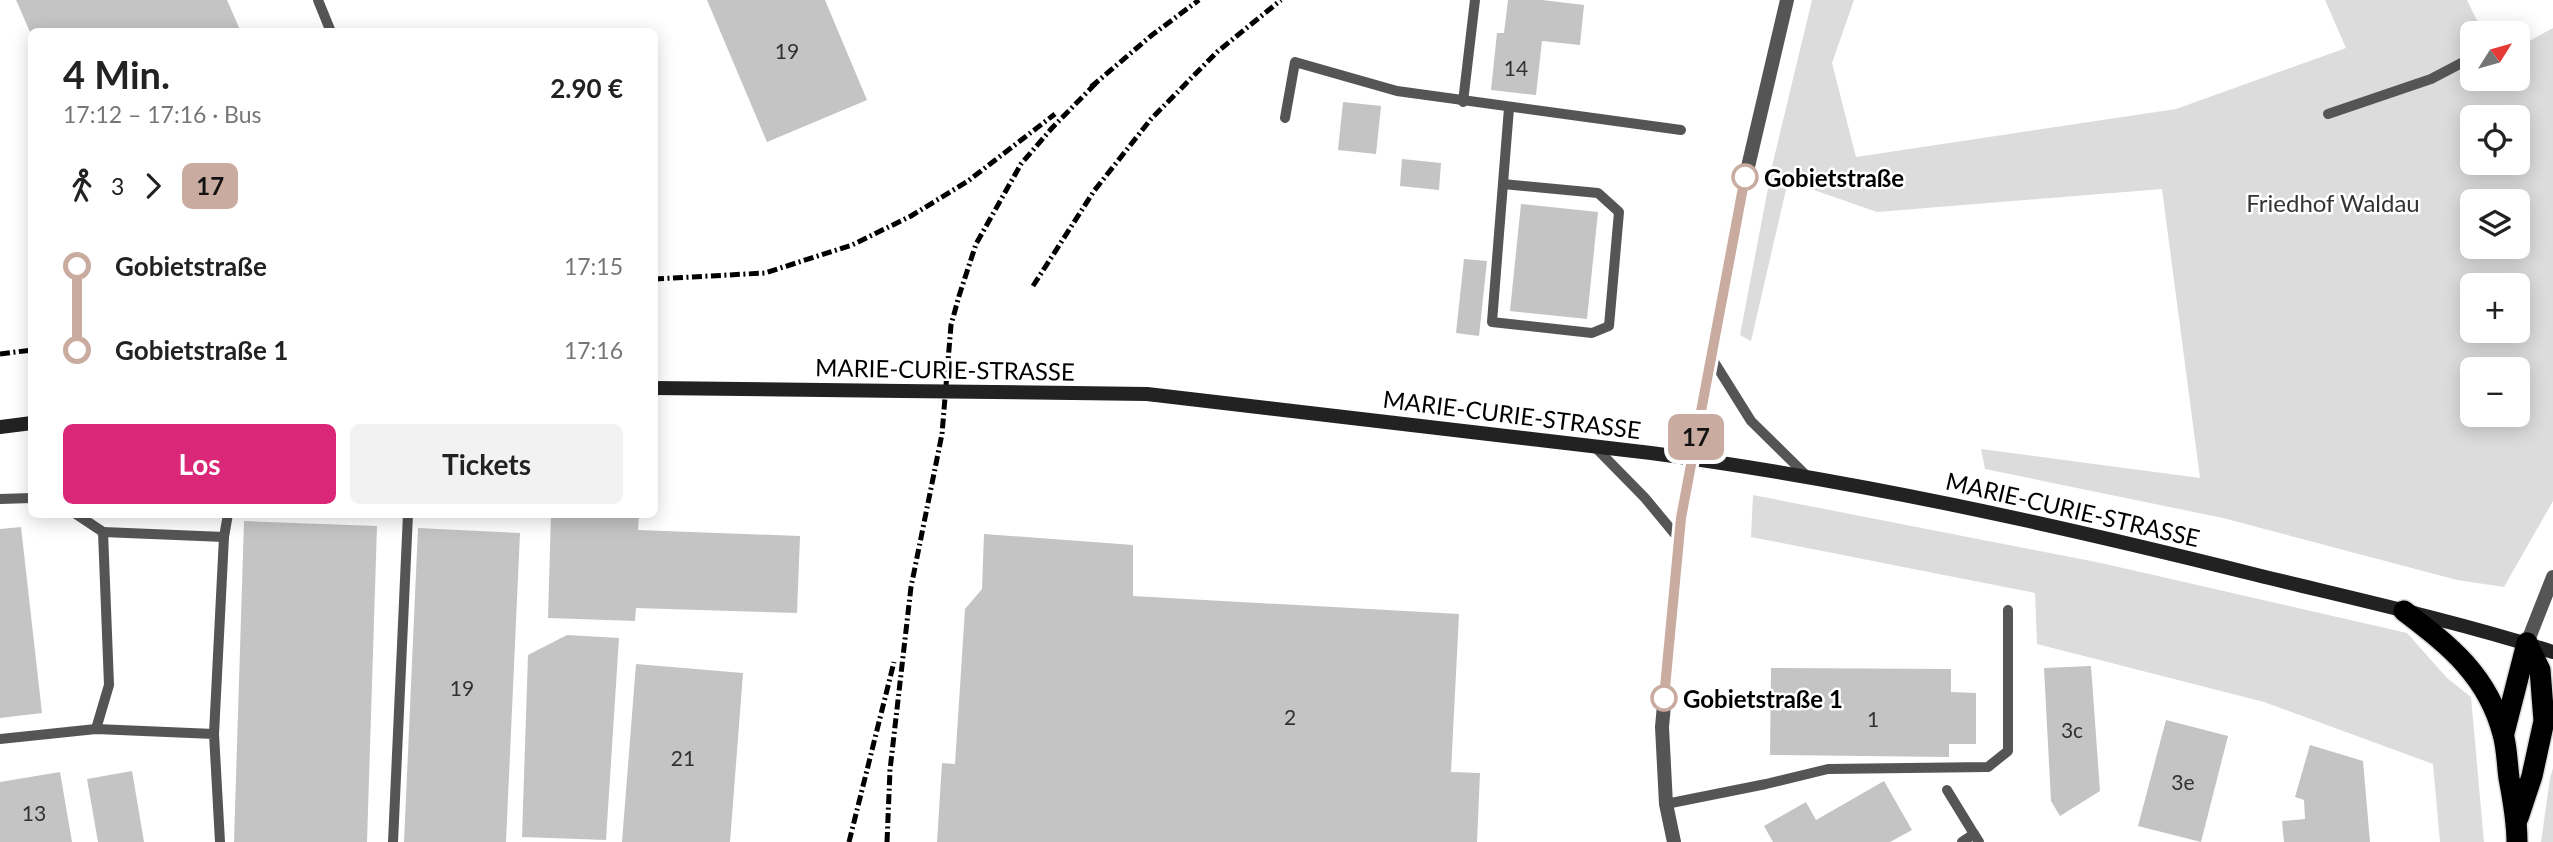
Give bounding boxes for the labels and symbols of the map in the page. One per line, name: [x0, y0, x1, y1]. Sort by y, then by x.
north arrow: [2460, 21, 2530, 91]
house number: 19: [775, 38, 799, 63]
house number: 14: [1504, 55, 1528, 80]
place label: Gobietstraße: [1764, 163, 1904, 192]
marker: Gobietstraße: [1732, 164, 1758, 190]
park label: Friedhof Waldau: [2246, 188, 2420, 217]
street label: MARIE-CURIE-STRASSE: [815, 352, 1075, 386]
street label: MARIE-CURIE-STRASSE: [1381, 384, 1643, 444]
line badge: 17: [1664, 414, 1728, 460]
street label: MARIE-CURIE-STRASSE: [1943, 466, 2203, 552]
house number: 19: [450, 675, 474, 700]
place label: Gobietstraße 1: [1683, 684, 1843, 713]
marker: Gobietstraße 1: [1651, 685, 1677, 711]
house number: 2: [1284, 704, 1296, 729]
house number: 1: [1867, 706, 1879, 731]
house number: 3c: [2061, 717, 2083, 742]
house number: 21: [671, 745, 695, 770]
house number: 3e: [2171, 769, 2195, 794]
house number: 13: [22, 800, 46, 825]

